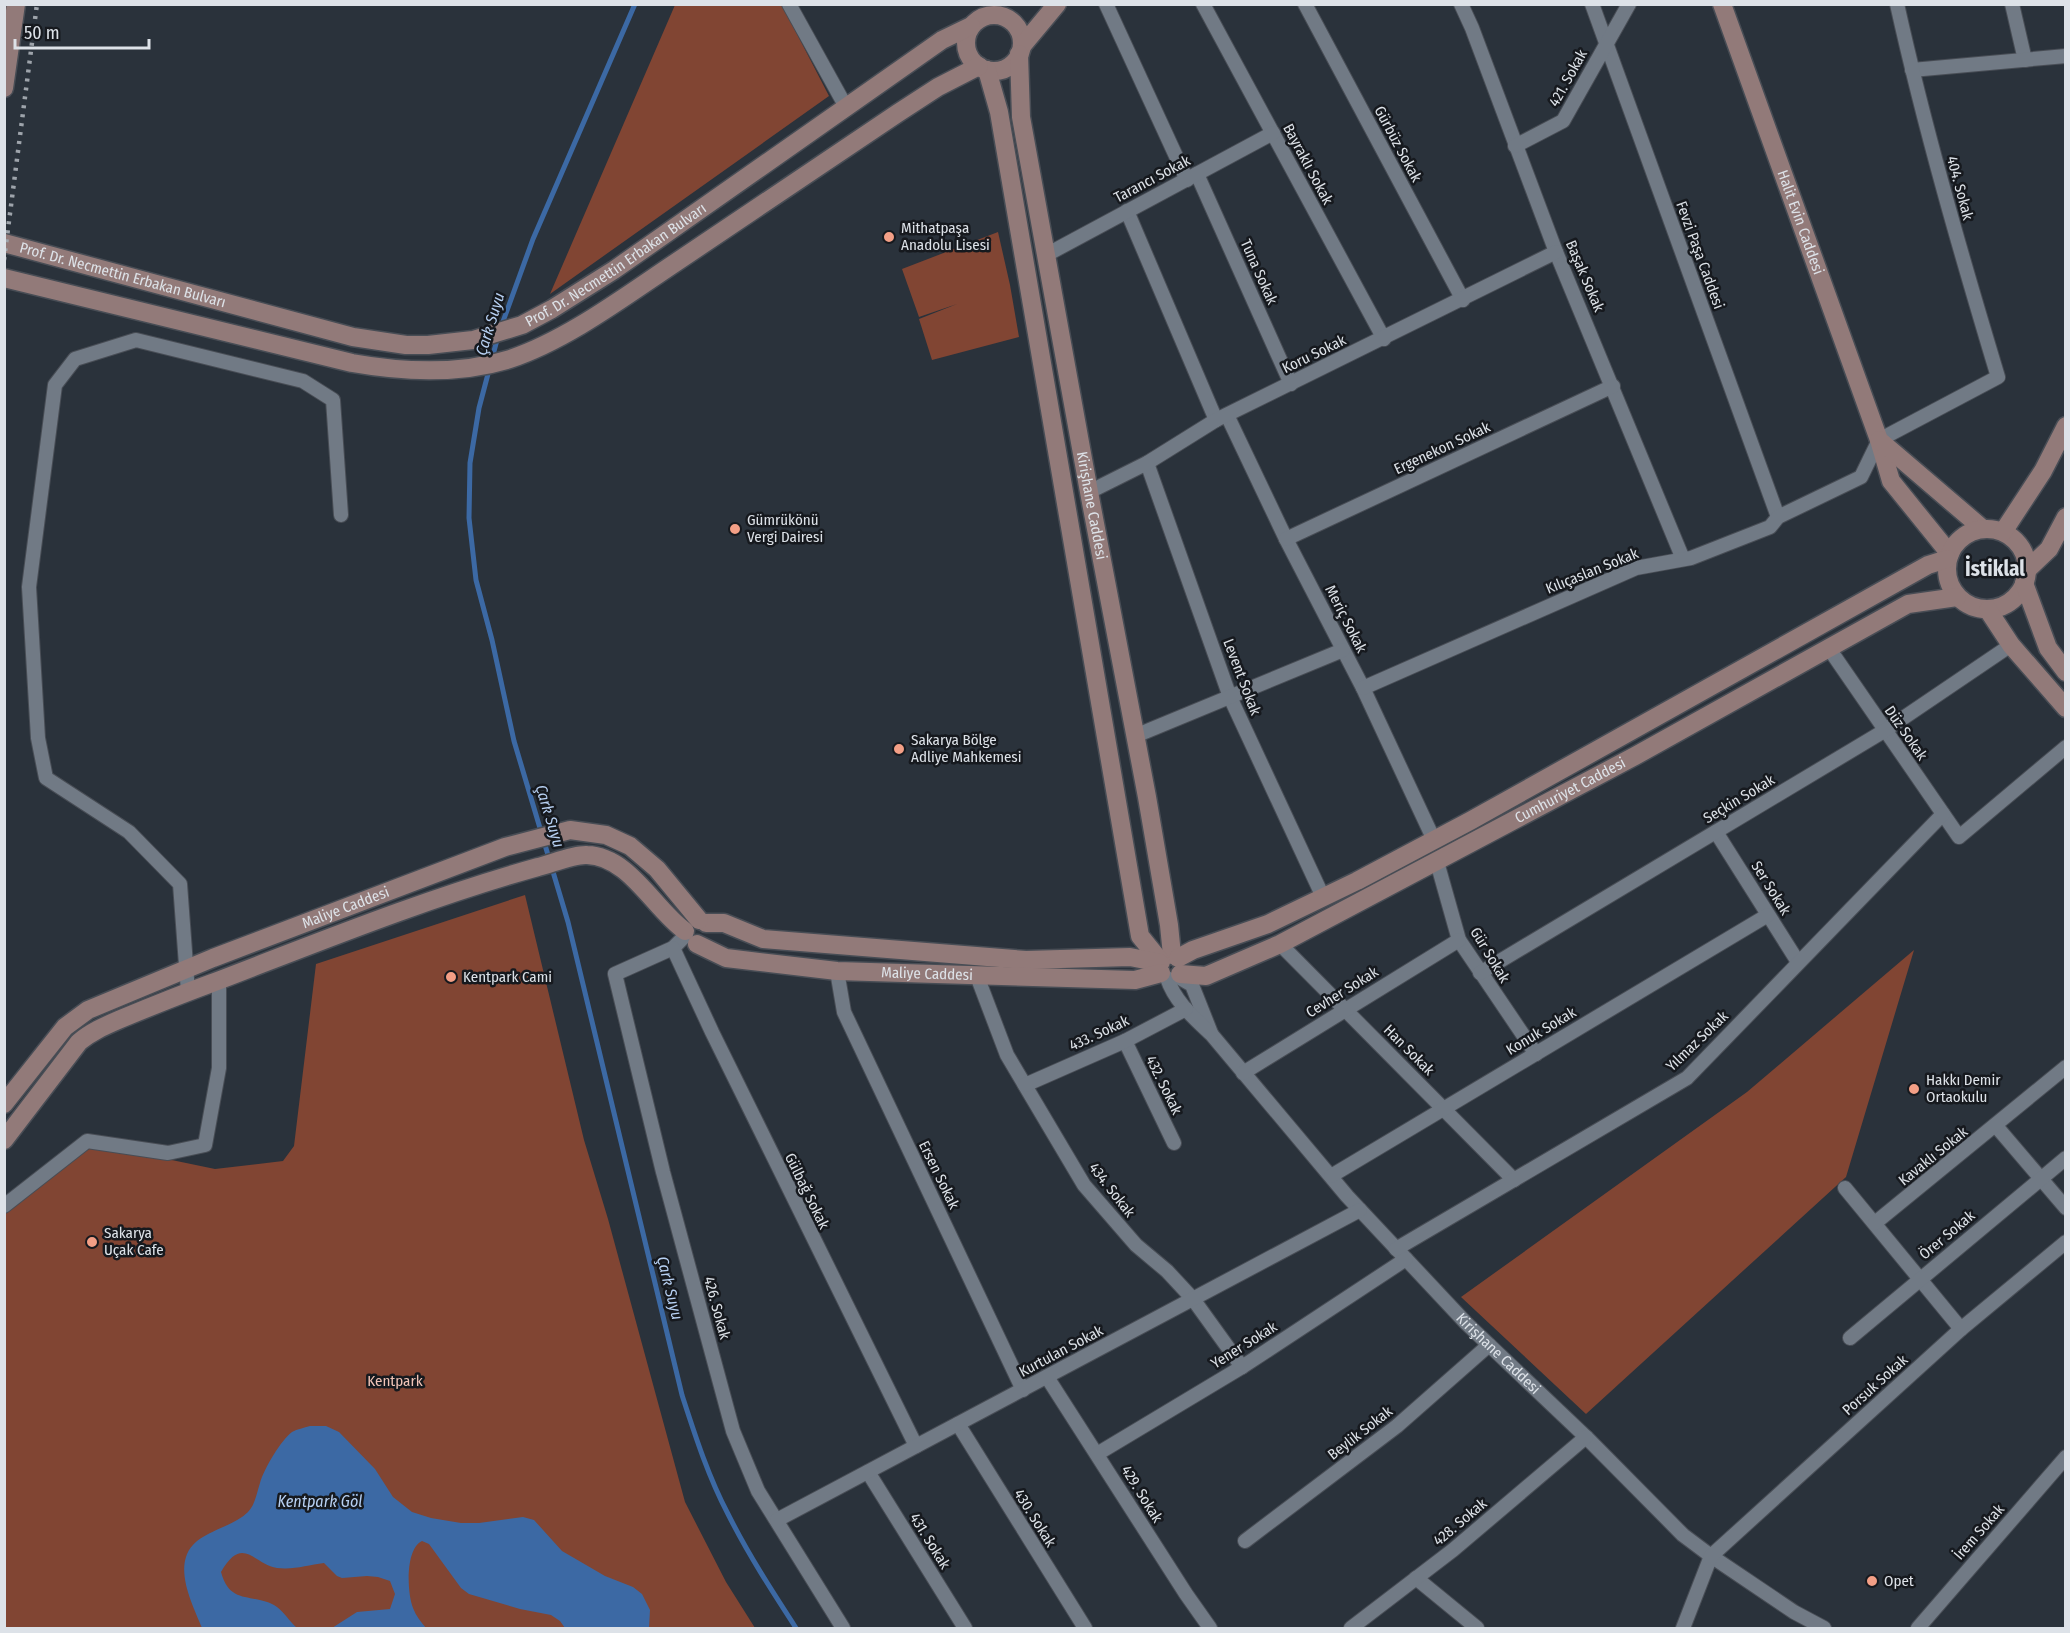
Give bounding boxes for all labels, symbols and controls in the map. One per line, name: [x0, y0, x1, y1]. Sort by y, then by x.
scale bar: [15, 12, 148, 50]
text: 50 m: [24, 22, 60, 44]
street label: 421. Sokak: [1545, 46, 1591, 110]
street label: Gürbüz Sokak: [1370, 103, 1426, 185]
street label: Bayraklı Sokak: [1279, 121, 1337, 207]
street label: Tarancı Sokak: [1111, 151, 1193, 207]
street label: 404. Sokak: [1943, 154, 1977, 222]
street label: Halit Evin Caddesi: [1774, 168, 1828, 277]
street label: Prof. Dr. Necmettin Erbakan Bulvarı: [522, 199, 710, 331]
street label: Fevzi Paşa Caddesi: [1672, 199, 1728, 311]
place label: Mithatpaşa Anadolu Lisesi: [901, 219, 990, 254]
marker: Mithatpaşa Anadolu Lisesi: [882, 230, 896, 244]
street label: Tuna Sokak: [1237, 237, 1281, 307]
street label: Başak Sokak: [1562, 237, 1608, 315]
street label: Prof. Dr. Necmettin Erbakan Bulvarı: [18, 239, 228, 311]
water label: Çark Suyu: [471, 290, 509, 358]
street label: Koru Sokak: [1279, 331, 1349, 377]
street label: Ergenekon Sokak: [1391, 418, 1493, 478]
street label: Kirişhane Caddesi: [1073, 450, 1111, 561]
place label: Gümrükönü Vergi Dairesi: [747, 511, 823, 546]
marker: Gümrükönü Vergi Dairesi: [728, 522, 742, 536]
street label: Kılıçaslan Sokak: [1543, 544, 1641, 598]
district label: İstiklal: [1965, 555, 2025, 582]
street label: Meriç Sokak: [1321, 582, 1371, 656]
street label: Levent Sokak: [1219, 636, 1265, 718]
street label: Düz Sokak: [1881, 702, 1931, 764]
place label: Sakarya Bölge Adliye Mahkemesi: [911, 731, 1022, 766]
marker: Sakarya Bölge Adliye Mahkemesi: [892, 742, 906, 756]
street label: Cumhuriyet Caddesi: [1512, 754, 1629, 827]
street label: Seçkin Sokak: [1700, 771, 1778, 827]
water label: Çark Suyu: [531, 782, 569, 850]
street label: Ser Sokak: [1747, 858, 1795, 918]
street label: Maliye Caddesi: [299, 883, 392, 932]
street label: Gür Sokak: [1466, 924, 1514, 986]
street label: Maliye Caddesi: [881, 963, 973, 984]
street label: Cevher Sokak: [1303, 963, 1381, 1021]
place label: Kentpark Cami: [463, 968, 552, 986]
marker: Kentpark Cami: [444, 970, 458, 984]
street label: Konuk Sokak: [1503, 1003, 1579, 1059]
street label: Yılmaz Sokak: [1662, 1007, 1732, 1075]
street label: 433. Sokak: [1066, 1011, 1132, 1055]
street label: Han Sokak: [1380, 1021, 1438, 1079]
street label: 432. Sokak: [1142, 1053, 1186, 1117]
place label: Hakkı Demir Ortaokulu: [1926, 1071, 2001, 1106]
marker: Hakkı Demir Ortaokulu: [1907, 1082, 1921, 1096]
street label: Kavaklı Sokak: [1895, 1123, 1971, 1189]
street label: Ersen Sokak: [915, 1138, 963, 1212]
street label: Gülbağ Sokak: [781, 1150, 833, 1232]
street label: 434. Sokak: [1085, 1159, 1139, 1221]
street label: Örer Sokak: [1916, 1207, 1978, 1263]
place label: Sakarya Uçak Cafe: [104, 1224, 164, 1259]
marker: Sakarya Uçak Cafe: [85, 1235, 99, 1249]
water label: Çark Suyu: [653, 1254, 687, 1322]
street label: 426. Sokak: [700, 1275, 734, 1341]
street label: Kirişhane Caddesi: [1452, 1309, 1544, 1398]
street label: Yener Sokak: [1208, 1318, 1280, 1372]
street label: Kurtulan Sokak: [1016, 1321, 1106, 1381]
street label: Porsuk Sokak: [1839, 1351, 1911, 1419]
park label: Kentpark: [367, 1372, 423, 1390]
street label: Beylik Sokak: [1324, 1402, 1396, 1464]
street label: 429. Sokak: [1117, 1462, 1167, 1526]
street label: 430. Sokak: [1010, 1486, 1060, 1550]
water label: Kentpark Göl: [277, 1492, 363, 1511]
street label: 428. Sokak: [1430, 1494, 1490, 1550]
street label: İrem Sokak: [1950, 1501, 2008, 1563]
street label: 431. Sokak: [906, 1510, 954, 1572]
place label: Opet: [1884, 1572, 1914, 1590]
marker: Opet: [1865, 1574, 1879, 1588]

